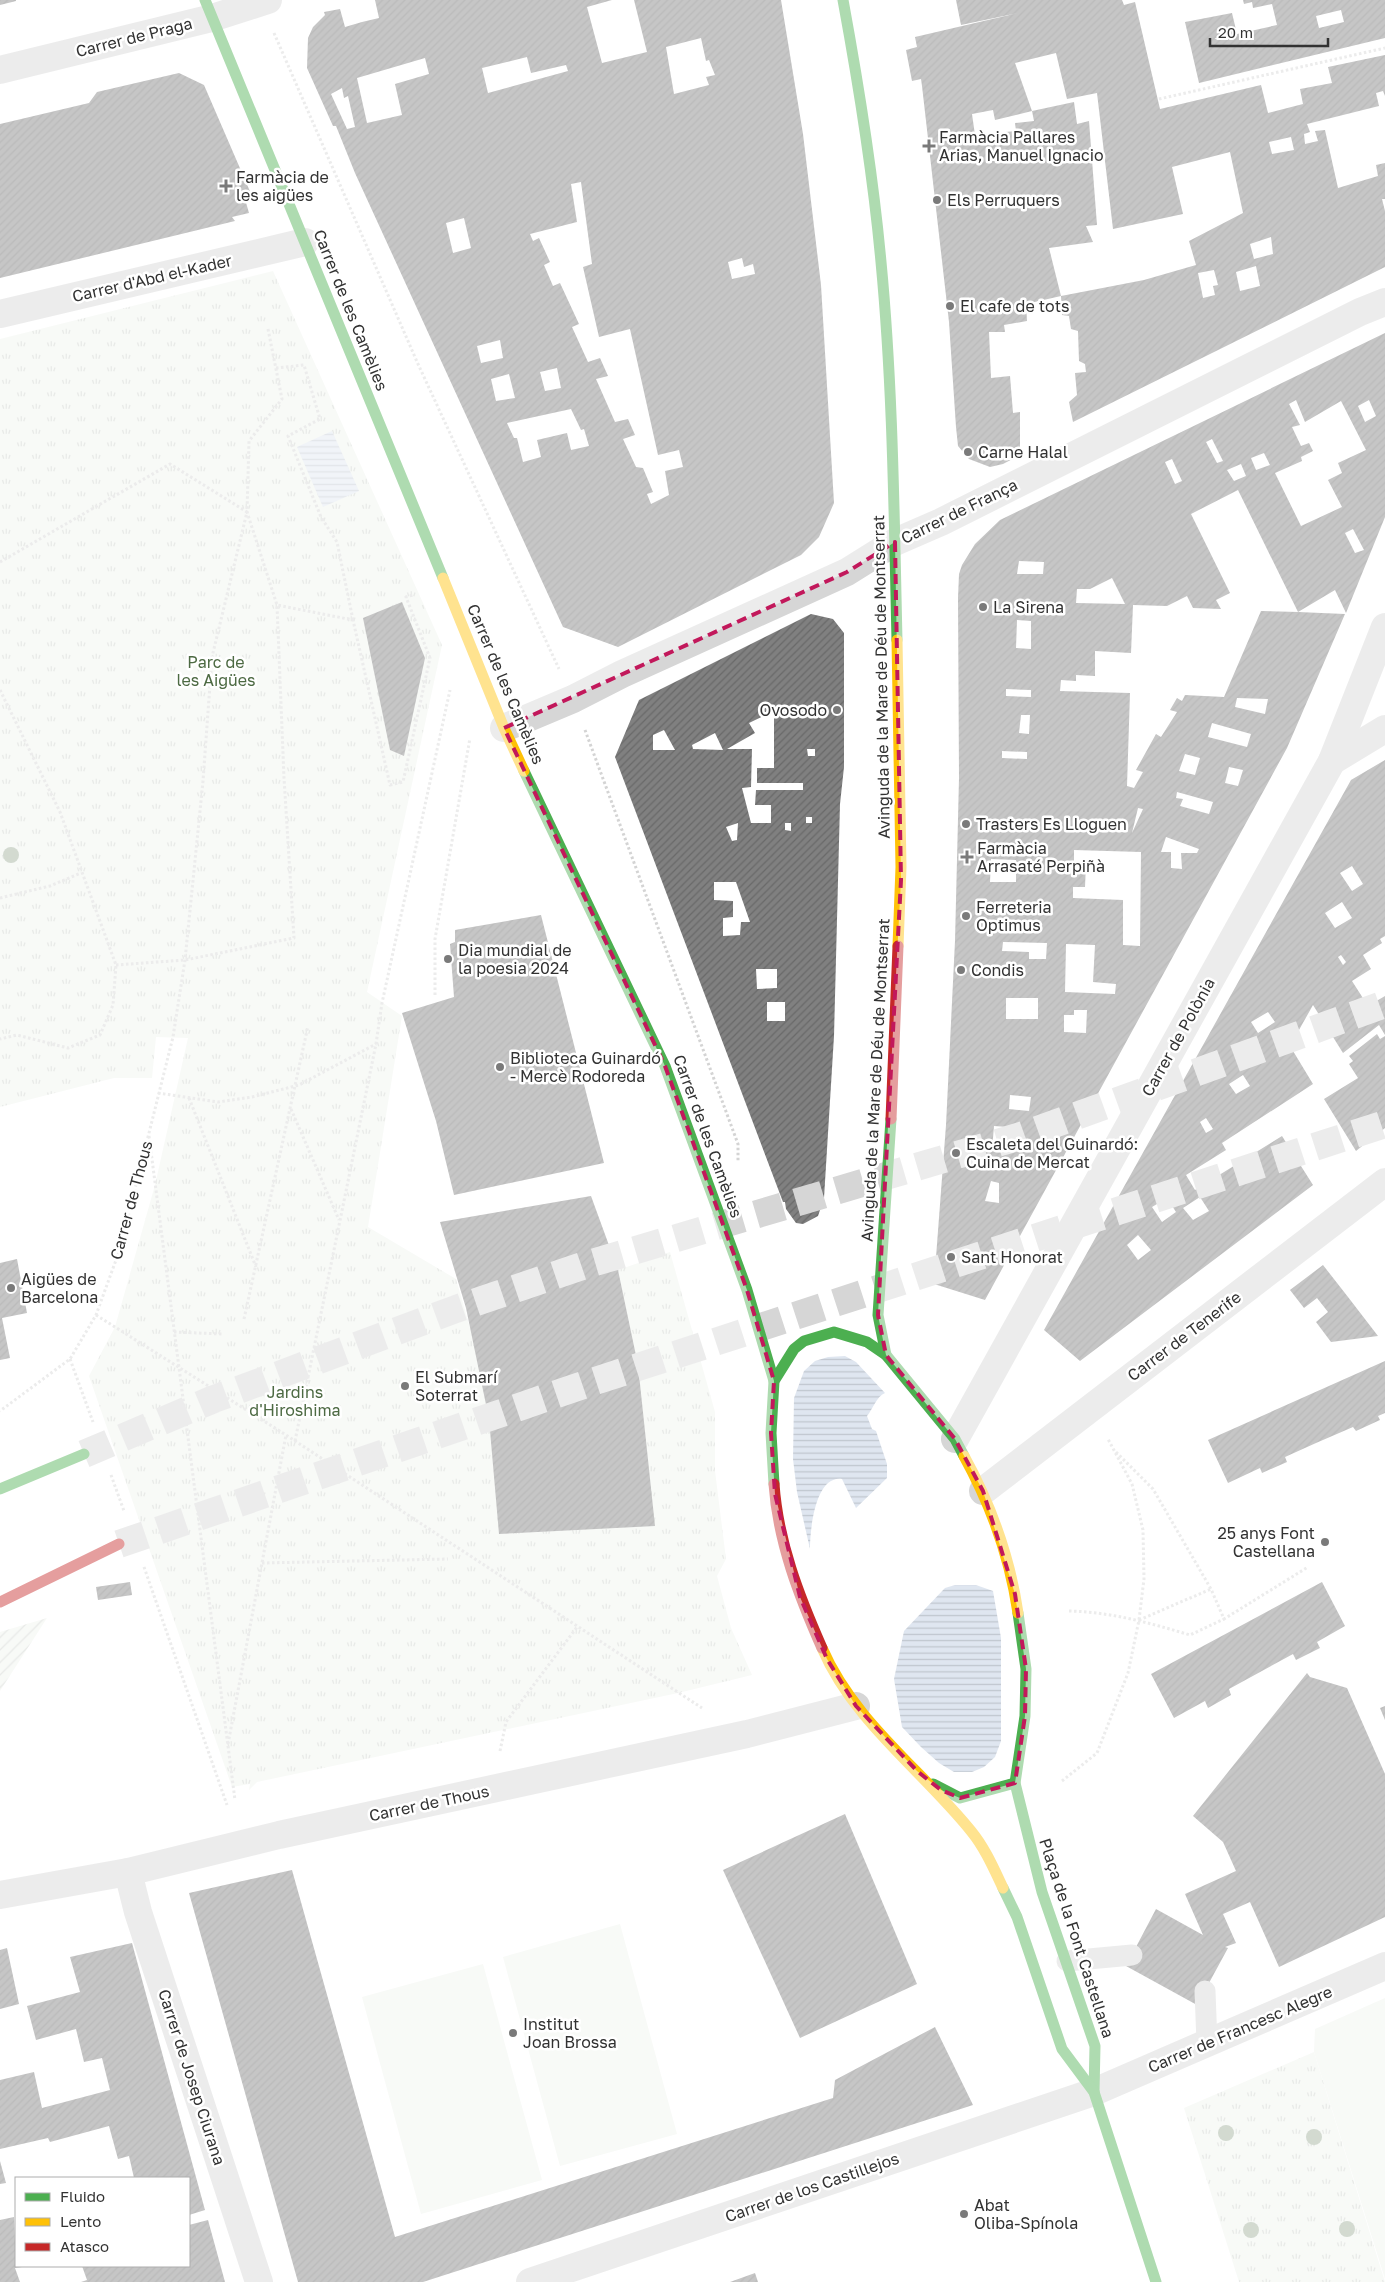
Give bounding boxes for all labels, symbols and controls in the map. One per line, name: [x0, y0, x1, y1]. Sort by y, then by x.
street label: Carrer de Praga: [74, 13, 194, 61]
scale bar: [1210, 15, 1328, 47]
text: 20 m: [1218, 23, 1253, 41]
place label: Farmàcia Pallares Arias, Manuel Ignacio: [939, 127, 1104, 165]
marker: Farmàcia Pallares Arias, Manuel Ignacio: [923, 140, 935, 152]
place label: Farmàcia de les aigües: [236, 167, 329, 205]
marker: Farmàcia de les aigües: [220, 180, 232, 192]
place label: Els Perruquers: [947, 190, 1060, 210]
marker: Els Perruquers: [931, 194, 943, 206]
street label: Carrer de les Camèlies: [309, 226, 393, 394]
street label: Carrer d'Abd el-Kader: [70, 250, 234, 306]
place label: El cafe de tots: [960, 296, 1070, 316]
marker: El cafe de tots: [944, 300, 956, 312]
place label: Carne Halal: [978, 442, 1068, 462]
marker: Carne Halal: [962, 446, 974, 458]
street label: Carrer de França: [897, 474, 1021, 548]
street label: Avinguda de la Mare de Déu de Montserrat: [868, 515, 894, 839]
place label: La Sirena: [993, 597, 1064, 617]
street label: Carrer de les Camèlies: [463, 601, 549, 767]
marker: La Sirena: [977, 601, 989, 613]
park label: Parc de les Aigües: [176, 652, 256, 690]
place label: Ovosodo: [759, 700, 827, 720]
marker: Ovosodo: [831, 704, 843, 716]
place label: Trasters Es Lloguen: [976, 814, 1127, 834]
marker: Trasters Es Lloguen: [960, 818, 972, 830]
place label: Farmàcia Arrasaté Perpiñà: [977, 838, 1105, 876]
marker: Farmàcia Arrasaté Perpiñà: [961, 851, 973, 863]
place label: Ferreteria Optimus: [976, 897, 1052, 935]
marker: Ferreteria Optimus: [960, 910, 972, 922]
street label: Avinguda de la Mare de Déu de Montserrat: [857, 918, 893, 1242]
place label: Dia mundial de la poesia 2024: [458, 940, 572, 978]
marker: Dia mundial de la poesia 2024: [442, 953, 454, 965]
place label: Condis: [971, 960, 1024, 980]
marker: Condis: [955, 964, 967, 976]
street label: Carrer de Polònia: [1137, 974, 1219, 1100]
place label: Biblioteca Guinardó - Mercè Rodoreda: [510, 1048, 661, 1086]
street label: Carrer de les Camèlies: [669, 1052, 747, 1220]
marker: Biblioteca Guinardó - Mercè Rodoreda: [494, 1061, 506, 1073]
place label: Escaleta del Guinardó: Cuina de Mercat: [966, 1134, 1138, 1172]
street label: Carrer de Thous: [106, 1138, 156, 1262]
marker: Escaleta del Guinardó: Cuina de Mercat: [950, 1147, 962, 1159]
place label: Sant Honorat: [961, 1247, 1063, 1267]
marker: Sant Honorat: [945, 1251, 957, 1263]
place label: Aigües de Barcelona: [21, 1269, 98, 1307]
marker: Aigües de Barcelona: [5, 1282, 17, 1294]
street label: Carrer de Tenerife: [1123, 1287, 1245, 1385]
place label: El Submarí Soterrat: [415, 1367, 499, 1405]
marker: El Submarí Soterrat: [399, 1380, 411, 1392]
park label: Jardins d'Hiroshima: [249, 1382, 341, 1420]
place label: 25 anys Font Castellana: [1217, 1523, 1315, 1561]
marker: 25 anys Font Castellana: [1319, 1536, 1331, 1548]
street label: Carrer de Thous: [367, 1780, 491, 1826]
street label: Plaça de la Font Castellana: [1035, 1836, 1119, 2040]
street label: Carrer de Francesc Alegre: [1145, 1981, 1335, 2077]
street label: Carrer de Josep Ciurana: [154, 1987, 230, 2167]
place label: Institut Joan Brossa: [523, 2014, 617, 2052]
marker: Institut Joan Brossa: [507, 2027, 519, 2039]
street label: Carrer de los Castillejos: [722, 2148, 902, 2226]
legend: [15, 2177, 190, 2267]
text: Fluido: [60, 2187, 105, 2205]
place label: Abat Oliba-Spínola: [974, 2195, 1078, 2233]
marker: Abat Oliba-Spínola: [958, 2208, 970, 2220]
text: Lento: [60, 2212, 101, 2230]
text: Atasco: [60, 2237, 109, 2255]

